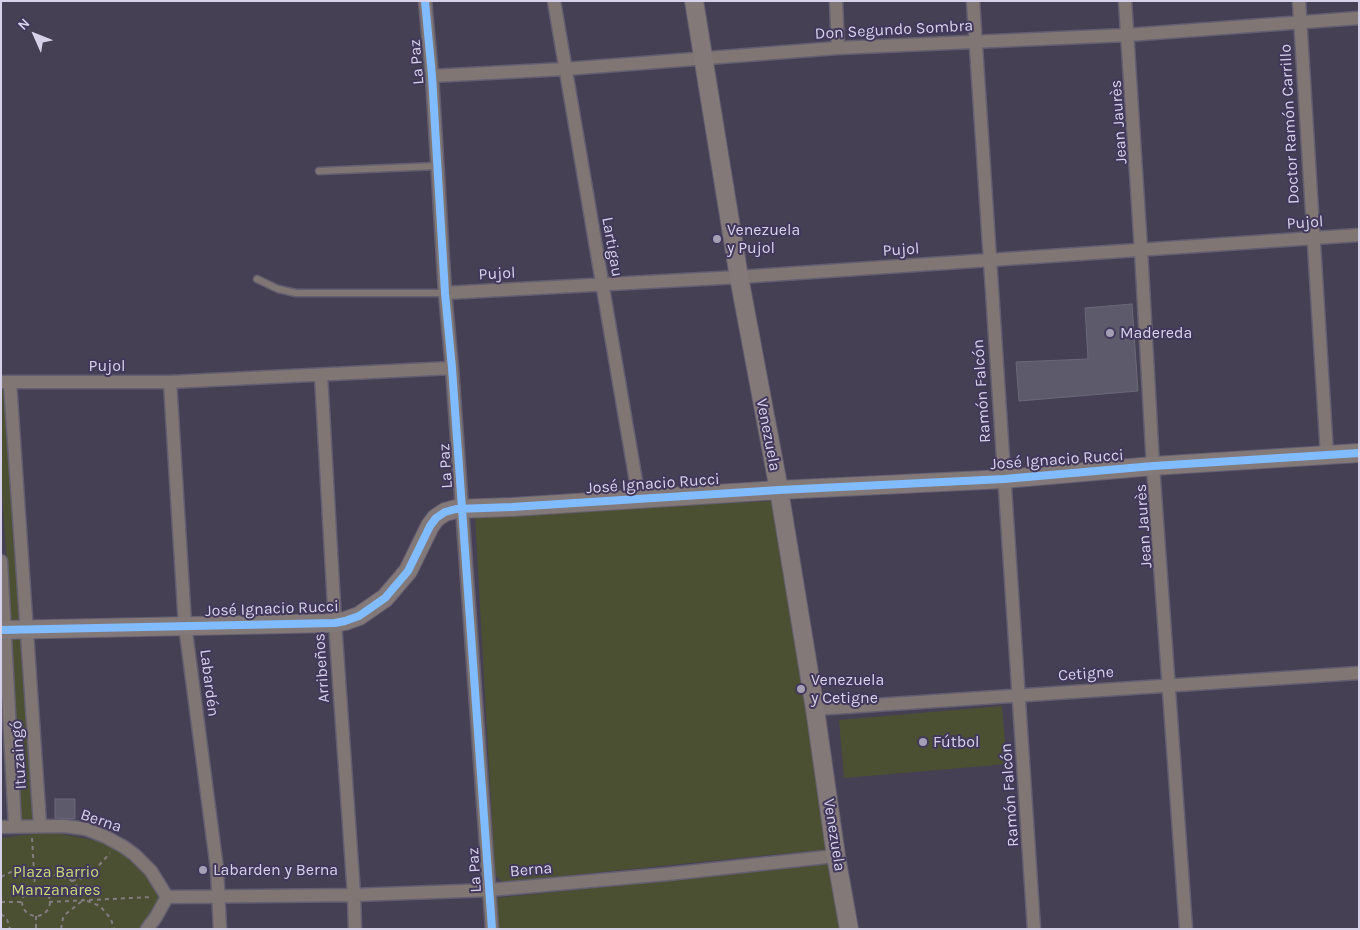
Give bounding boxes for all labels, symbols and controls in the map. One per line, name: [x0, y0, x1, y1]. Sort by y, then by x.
north arrow: [10, 10, 60, 60]
text: N: [14, 15, 33, 34]
street label: Don Segundo Sombra: [814, 16, 974, 44]
street label: La Paz: [405, 39, 429, 85]
street label: Doctor Ramón Carrillo: [1276, 43, 1304, 205]
street label: Jean Jaurès: [1106, 79, 1132, 165]
street label: Pujol: [1286, 212, 1324, 234]
street label: Lartigau: [597, 216, 627, 278]
place label: Venezuela y Pujol: [727, 220, 800, 258]
marker: Venezuela y Pujol: [711, 233, 723, 245]
street label: Pujol: [882, 239, 920, 261]
street label: Pujol: [478, 263, 516, 285]
place label: Madereda: [1120, 323, 1192, 343]
marker: Madereda: [1104, 327, 1116, 339]
street label: Ramón Falcón: [969, 339, 995, 443]
street label: Pujol: [89, 356, 125, 376]
street label: Venezuela: [752, 397, 784, 473]
street label: La Paz: [435, 443, 457, 489]
street label: José Ignacio Rucci: [990, 446, 1124, 474]
street label: José Ignacio Rucci: [586, 470, 720, 498]
street label: Jean Jaurès: [1131, 483, 1157, 569]
street label: José Ignacio Rucci: [205, 597, 339, 621]
street label: Arribeños: [310, 632, 334, 704]
street label: Labardén: [195, 648, 223, 718]
street label: Cetigne: [1058, 662, 1114, 686]
place label: Venezuela y Cetigne: [811, 670, 884, 708]
marker: Venezuela y Cetigne: [795, 683, 807, 695]
street label: Ituzaingó: [7, 720, 31, 790]
place label: Fútbol: [933, 732, 979, 752]
marker: Fútbol: [917, 736, 929, 748]
street label: Ramón Falcón: [997, 743, 1023, 847]
street label: Venezuela: [819, 797, 849, 873]
street label: Berna: [78, 805, 124, 837]
street label: La Paz: [464, 847, 486, 893]
street label: Berna: [509, 859, 553, 881]
place label: Labarden y Berna: [213, 860, 338, 880]
park label: Plaza Barrio Manzanares: [11, 862, 101, 900]
marker: Labarden y Berna: [197, 864, 209, 876]

